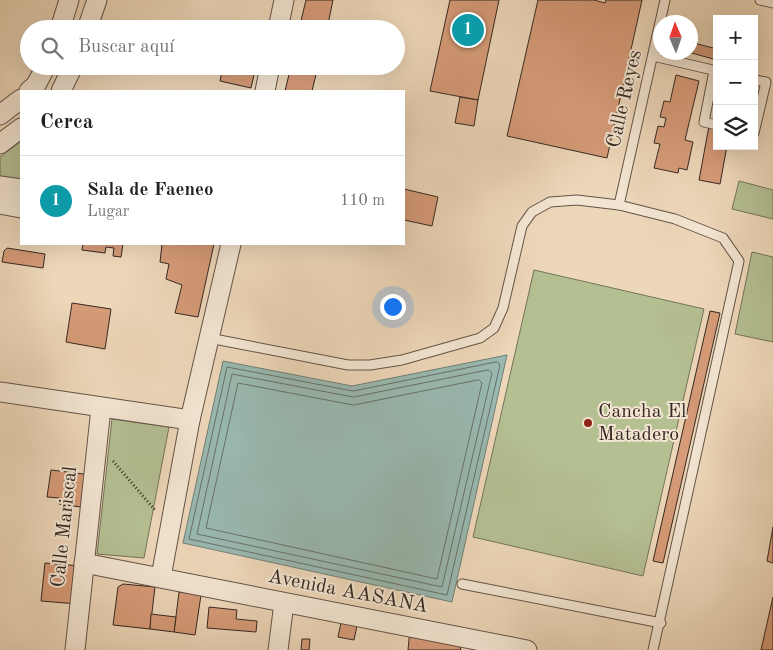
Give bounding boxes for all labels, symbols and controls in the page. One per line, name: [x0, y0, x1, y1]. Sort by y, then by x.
pin: 1: [452, 11, 484, 49]
north arrow: [653, 15, 698, 60]
map controls: [713, 15, 758, 150]
button: +: [713, 15, 758, 60]
search box: [20, 20, 405, 75]
icon: search: [38, 34, 66, 62]
text: Buscar aquí: [78, 38, 174, 57]
street label: Calle Reyes: [604, 48, 646, 150]
button: −: [713, 60, 758, 105]
button: layers: [713, 105, 758, 150]
text: Cerca: [40, 112, 93, 133]
text: Sala de Faeneo: [87, 181, 214, 200]
text: 1: [51, 193, 61, 209]
text: 110 m: [340, 193, 385, 209]
text: Lugar: [87, 204, 129, 220]
your location: [380, 294, 406, 320]
place label: Cancha El Matadero: [598, 402, 686, 445]
marker: Cancha El Matadero: [582, 417, 594, 429]
street label: Calle Mariscal: [49, 465, 81, 589]
street label: Avenida AASANA: [266, 567, 430, 617]

